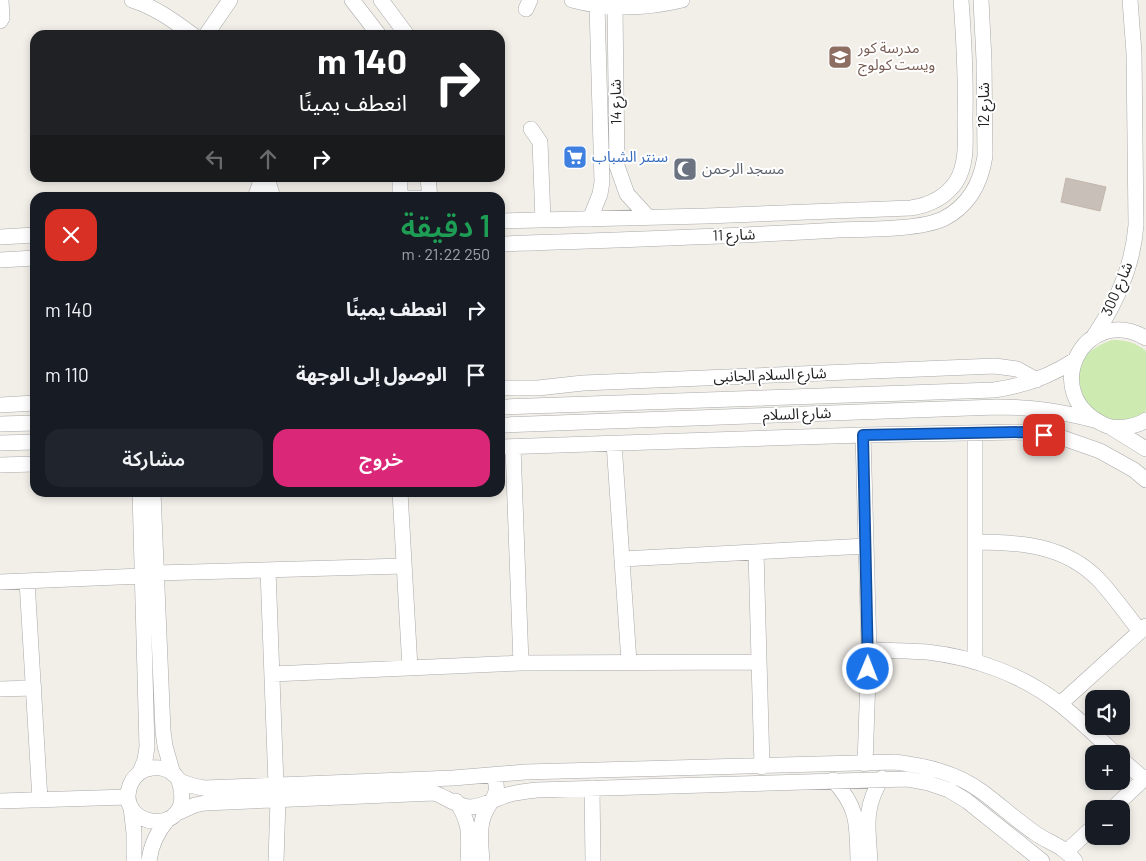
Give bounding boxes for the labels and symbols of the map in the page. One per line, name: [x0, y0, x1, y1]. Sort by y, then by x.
place label: مدرسة كور ويست كولوج: [857, 38, 935, 77]
school or university icon: مدرسة كور ويست كولوج: [827, 44, 853, 70]
street label: شارع 14: [606, 79, 628, 125]
street label: شارع 12: [974, 82, 996, 128]
supermarket icon: سنتر الشباب: [562, 144, 588, 170]
place label: سنتر الشباب: [592, 147, 668, 166]
mosque icon: مسجد الرحمن: [672, 156, 698, 182]
place label: مسجد الرحمن: [702, 159, 784, 178]
street label: شارع 11: [712, 224, 756, 248]
street label: شارع 300: [1097, 259, 1139, 320]
street label: شارع السلام الجانبى: [713, 363, 827, 389]
street label: شارع السلام: [762, 403, 832, 427]
pin: [1023, 414, 1065, 456]
position arrow: [841, 642, 893, 694]

